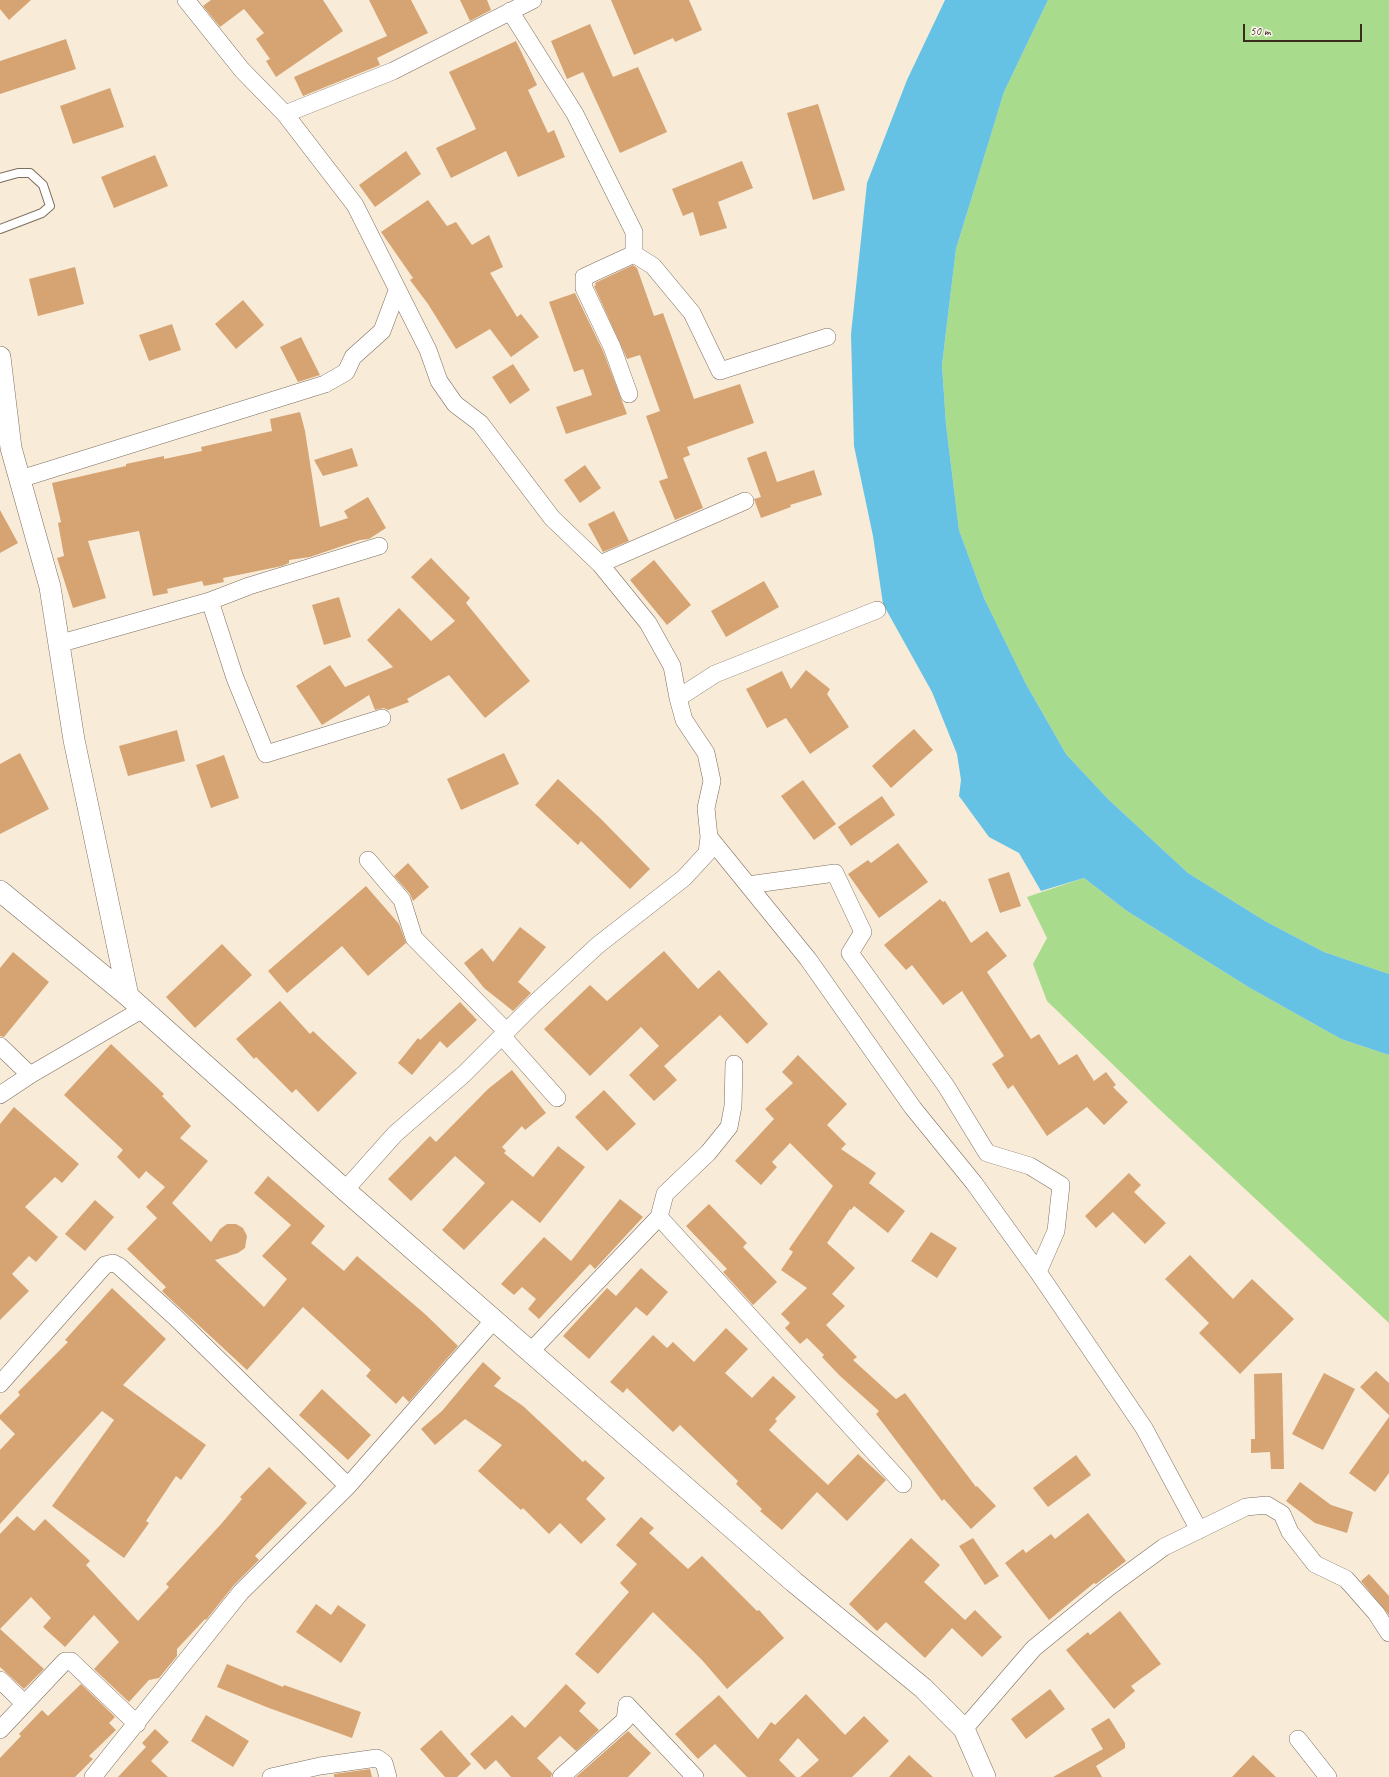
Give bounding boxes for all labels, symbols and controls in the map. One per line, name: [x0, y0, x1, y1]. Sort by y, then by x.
scale bar: [1245, 16, 1364, 42]
text: 50 m: [1250, 23, 1270, 39]

